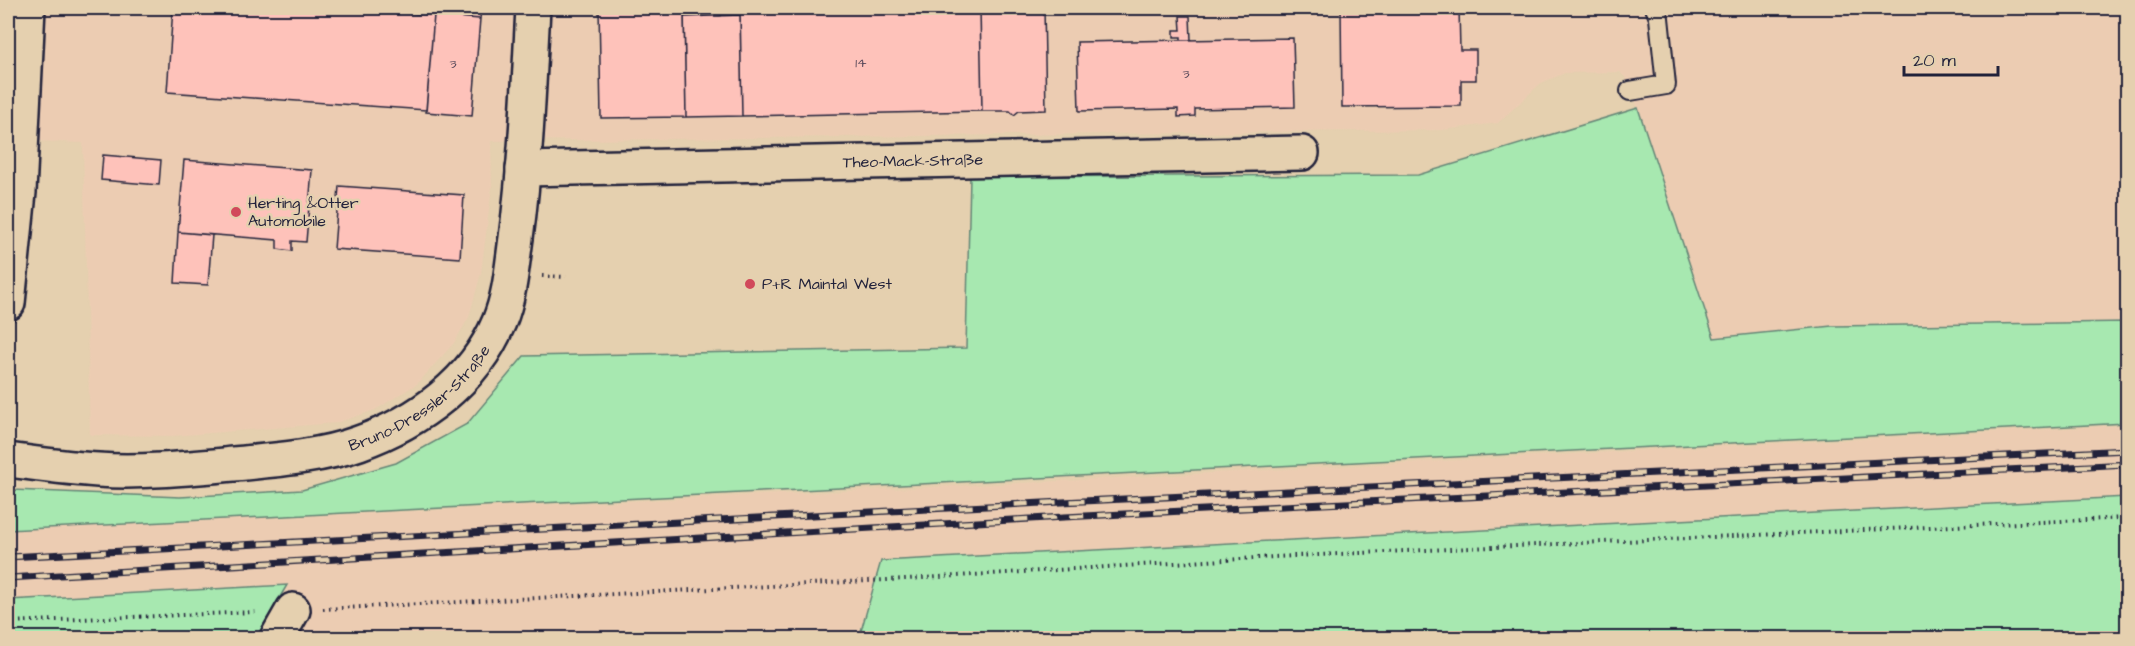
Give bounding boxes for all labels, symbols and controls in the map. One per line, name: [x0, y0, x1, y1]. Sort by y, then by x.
scale bar: [1904, 39, 1998, 77]
text: 20 m: [1913, 48, 1956, 73]
house number: 14: [855, 53, 867, 73]
house number: 3: [449, 54, 457, 74]
house number: 3: [1182, 64, 1190, 84]
street label: Theo-Mack-Straße: [842, 149, 984, 173]
place label: Herting &Otter Automobile: [248, 192, 359, 232]
marker: Herting &Otter Automobile: [229, 205, 243, 219]
place label: P+R Maintal West: [762, 273, 892, 295]
marker: P+R Maintal West: [743, 277, 757, 291]
street label: Bruno-Dressler-Straße: [346, 341, 496, 457]

